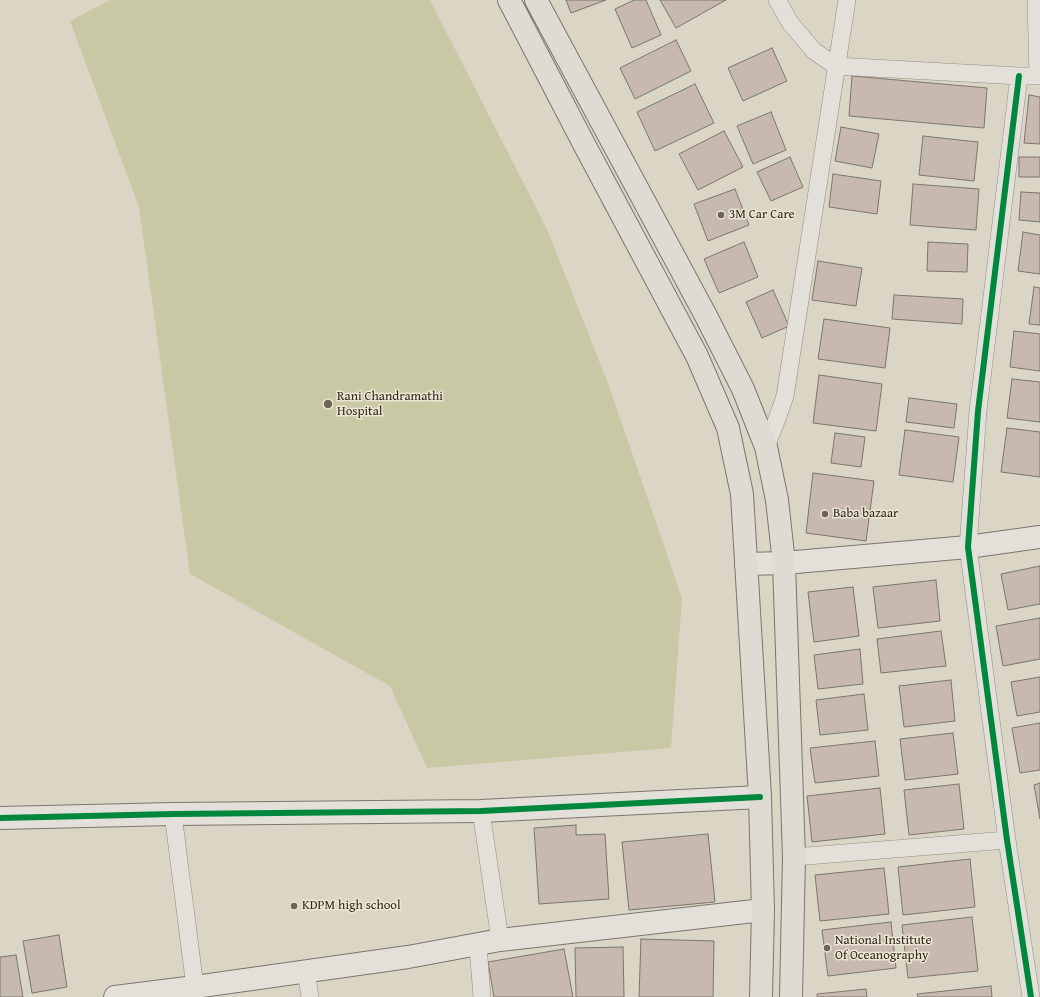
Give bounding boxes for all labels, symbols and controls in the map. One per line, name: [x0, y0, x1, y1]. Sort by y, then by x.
place label: 3M Car Care: [729, 207, 795, 223]
marker: 3M Car Care: [716, 210, 726, 220]
place label: Rani Chandramathi Hospital: [337, 389, 443, 420]
marker: Rani Chandramathi Hospital: [322, 398, 334, 410]
place label: Baba bazaar: [833, 506, 898, 522]
marker: Baba bazaar: [820, 509, 830, 519]
place label: KDPM high school: [302, 898, 401, 914]
marker: KDPM high school: [289, 901, 299, 911]
place label: National Institute Of Oceanography: [835, 933, 931, 964]
marker: National Institute Of Oceanography: [822, 943, 832, 953]

